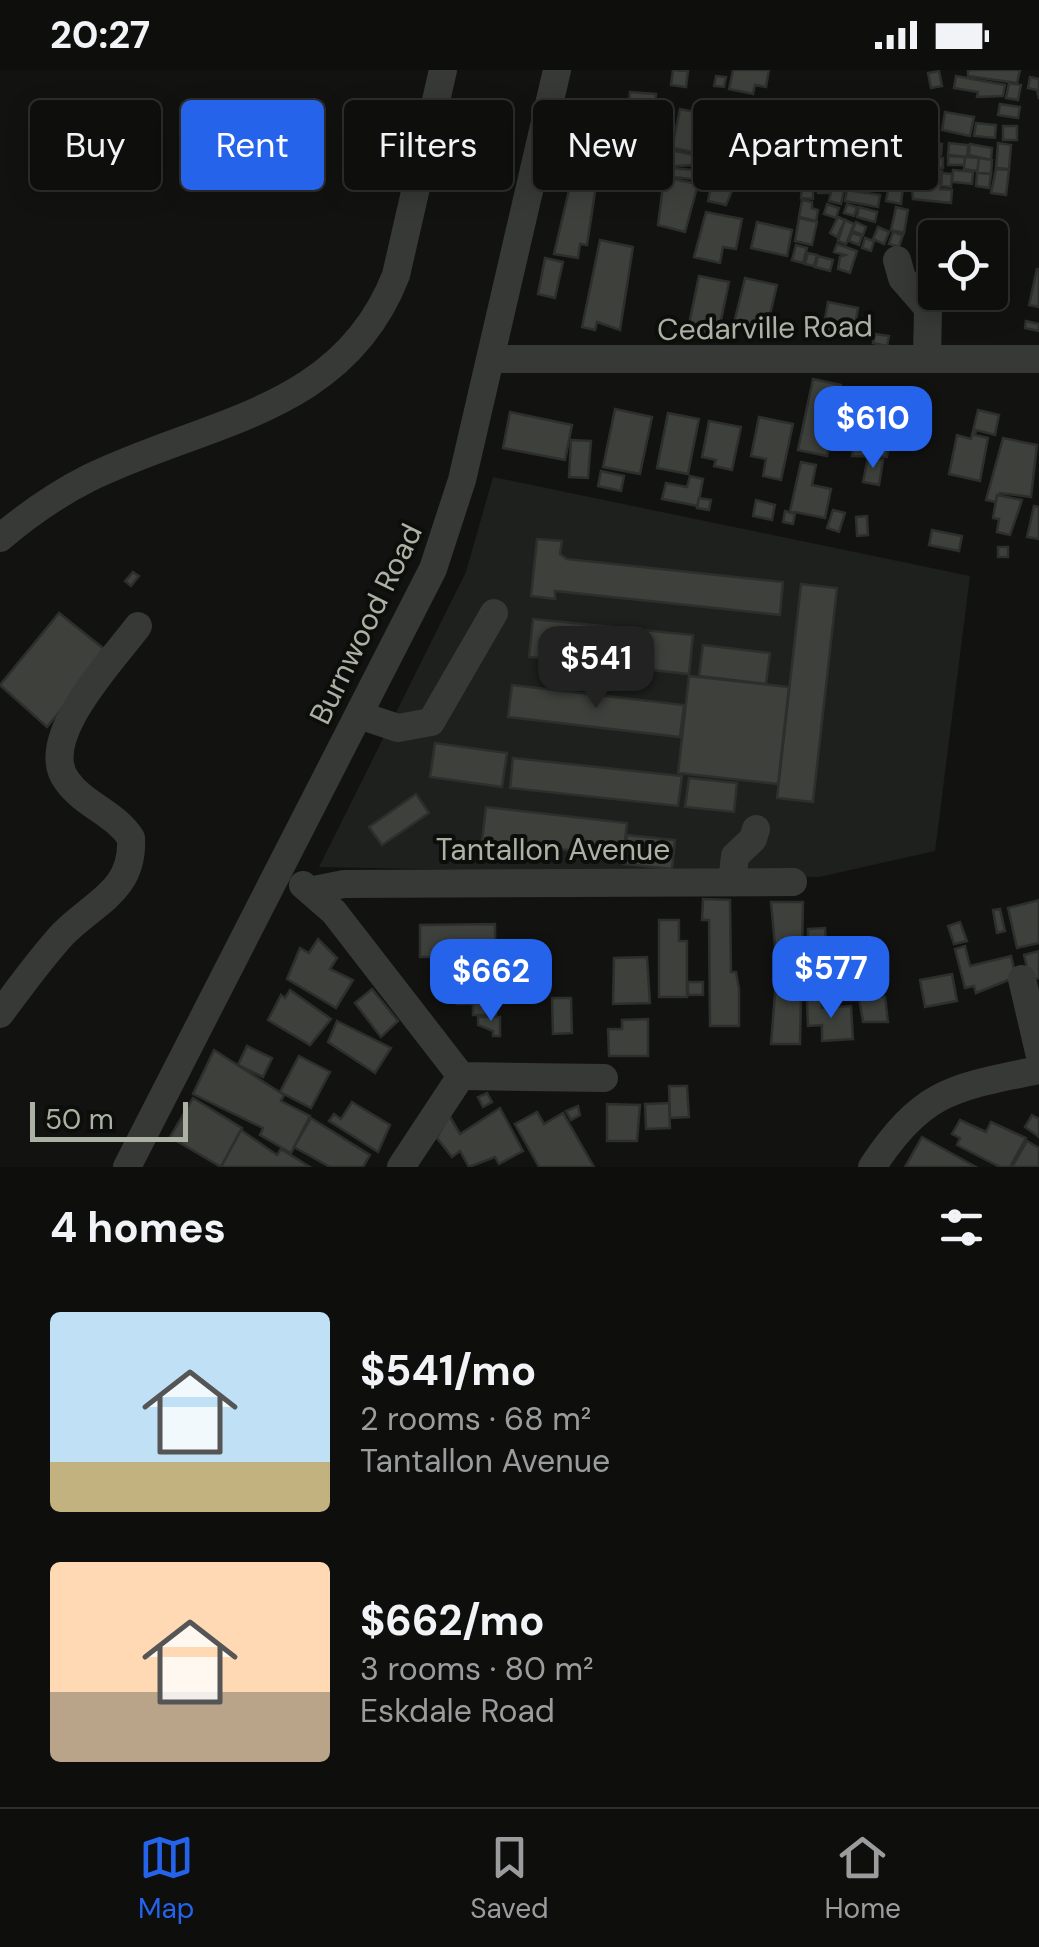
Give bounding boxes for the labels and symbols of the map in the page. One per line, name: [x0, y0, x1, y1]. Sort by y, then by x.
street label: Cedarville Road: [657, 306, 873, 349]
pin: $610: [814, 386, 932, 471]
street label: Burnwood Road: [300, 517, 431, 730]
pin: $541: [537, 626, 655, 711]
street label: Tantallon Avenue: [436, 830, 670, 869]
pin: $577: [772, 936, 890, 1021]
pin: $662: [432, 939, 550, 1024]
scale bar: [30, 1097, 188, 1142]

